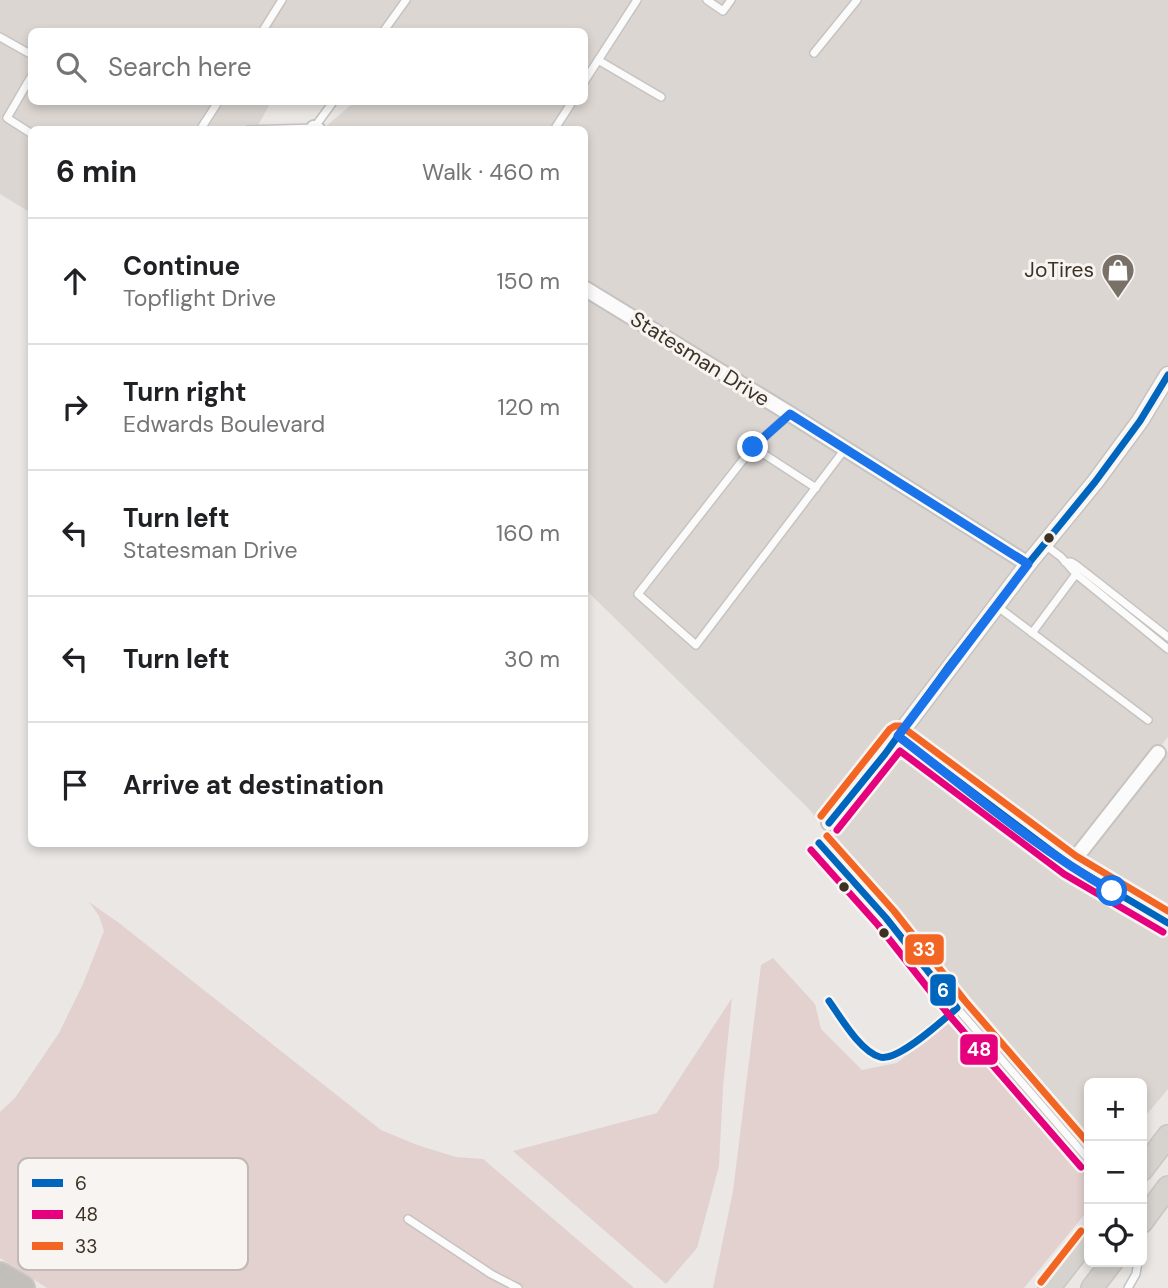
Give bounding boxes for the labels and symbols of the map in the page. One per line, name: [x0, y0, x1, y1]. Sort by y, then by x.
shop icon: JoTires: [1099, 251, 1137, 300]
place label: JoTires: [1024, 256, 1094, 284]
street label: Statesman Drive: [625, 305, 775, 413]
route end: [737, 431, 768, 462]
unlabelled marker: [1042, 531, 1056, 545]
route start: [1096, 875, 1127, 906]
unlabelled marker: [837, 880, 851, 894]
unlabelled marker: [877, 926, 891, 940]
line badge: 33: [904, 933, 945, 966]
text: 33: [913, 937, 935, 962]
line badge: 6: [929, 973, 957, 1007]
text: 6: [937, 978, 949, 1003]
line badge: 48: [959, 1033, 999, 1066]
text: 48: [967, 1037, 991, 1062]
legend: [18, 1158, 248, 1270]
text: 6: [75, 1171, 87, 1196]
text: 48: [75, 1202, 98, 1227]
text: 33: [75, 1234, 97, 1259]

